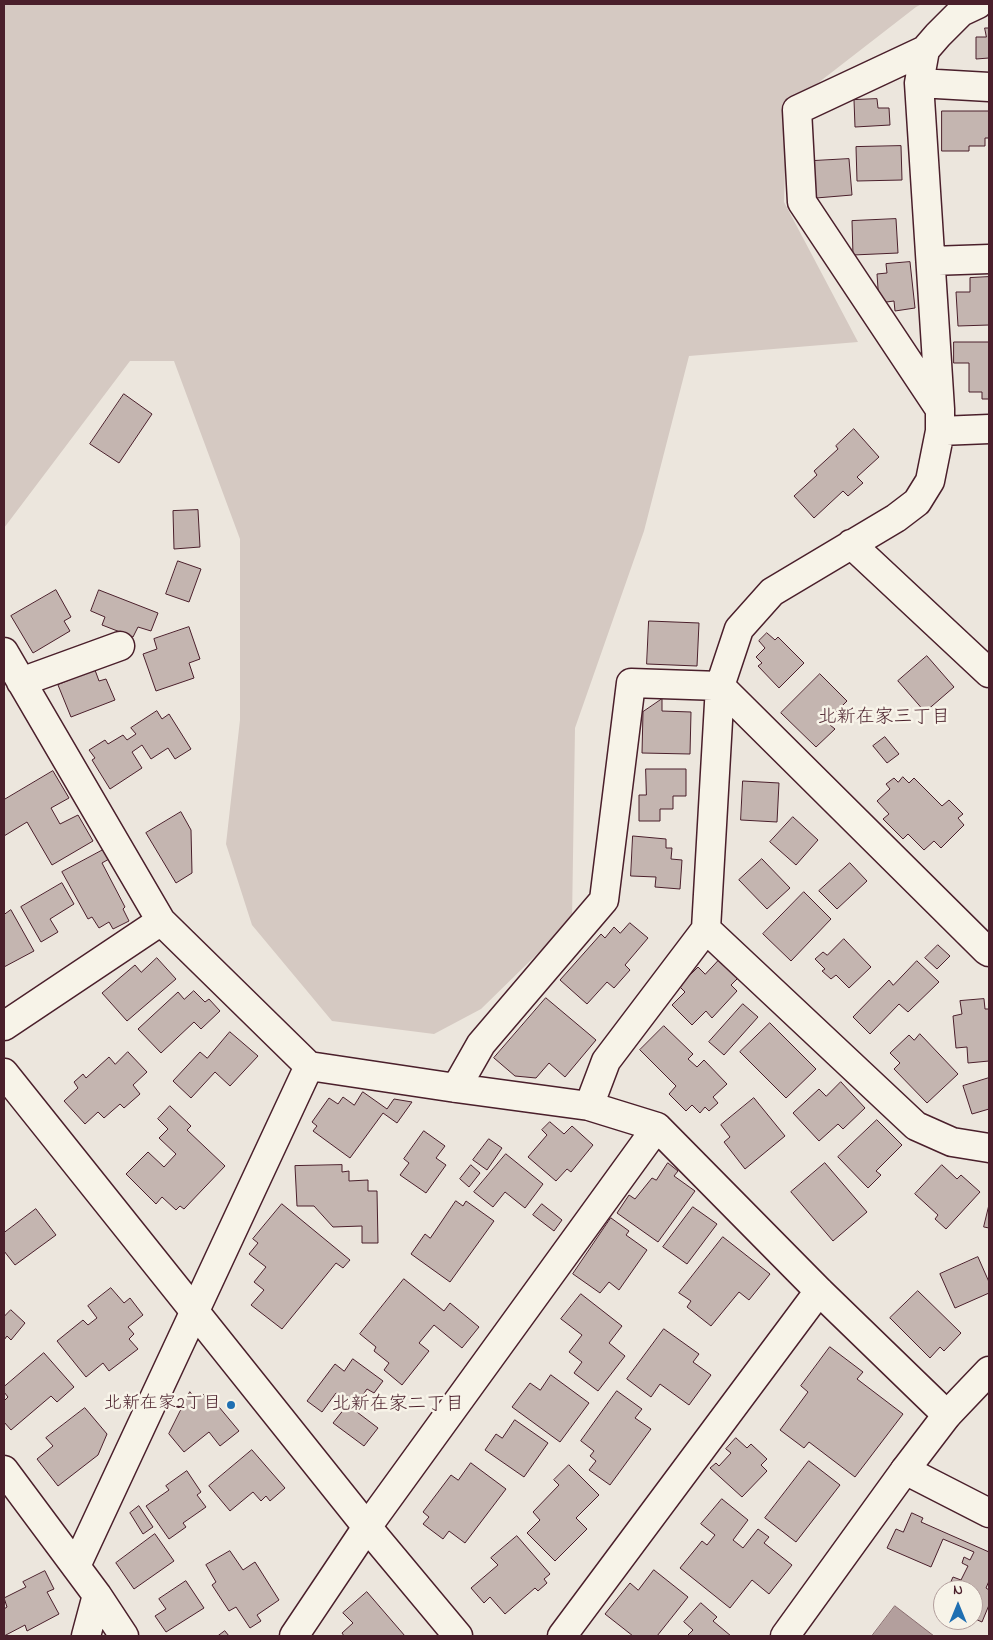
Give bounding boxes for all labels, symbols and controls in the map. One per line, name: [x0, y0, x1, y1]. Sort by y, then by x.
district label: 北新在家三丁目: [818, 708, 950, 730]
place label: 北新在家2丁目: [104, 1394, 221, 1416]
district label: 北新在家二丁目: [332, 1395, 464, 1417]
marker: 北新在家2丁目: [225, 1399, 237, 1411]
north arrow: [933, 1580, 983, 1630]
text: N: [953, 1580, 963, 1601]

